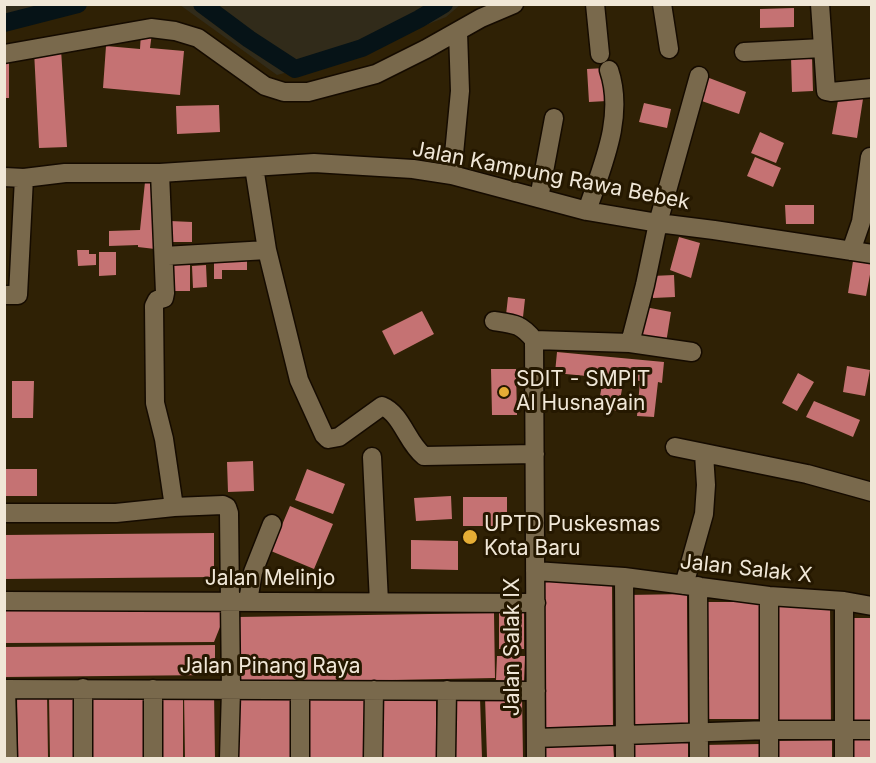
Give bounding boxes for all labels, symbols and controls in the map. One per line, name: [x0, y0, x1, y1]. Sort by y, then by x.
street label: Jalan Kampung Rawa Bebek: [410, 137, 692, 215]
place label: SDIT - SMPIT Al Husnayain: [516, 367, 650, 417]
marker: SDIT - SMPIT Al Husnayain: [497, 385, 511, 399]
place label: UPTD Puskesmas Kota Baru: [484, 512, 660, 562]
marker: UPTD Puskesmas Kota Baru: [461, 528, 479, 546]
street label: Jalan Salak X: [679, 550, 813, 588]
street label: Jalan Melinjo: [205, 566, 335, 592]
street label: Jalan Salak IX: [500, 578, 526, 716]
street label: Jalan Pinang Raya: [179, 654, 361, 680]

